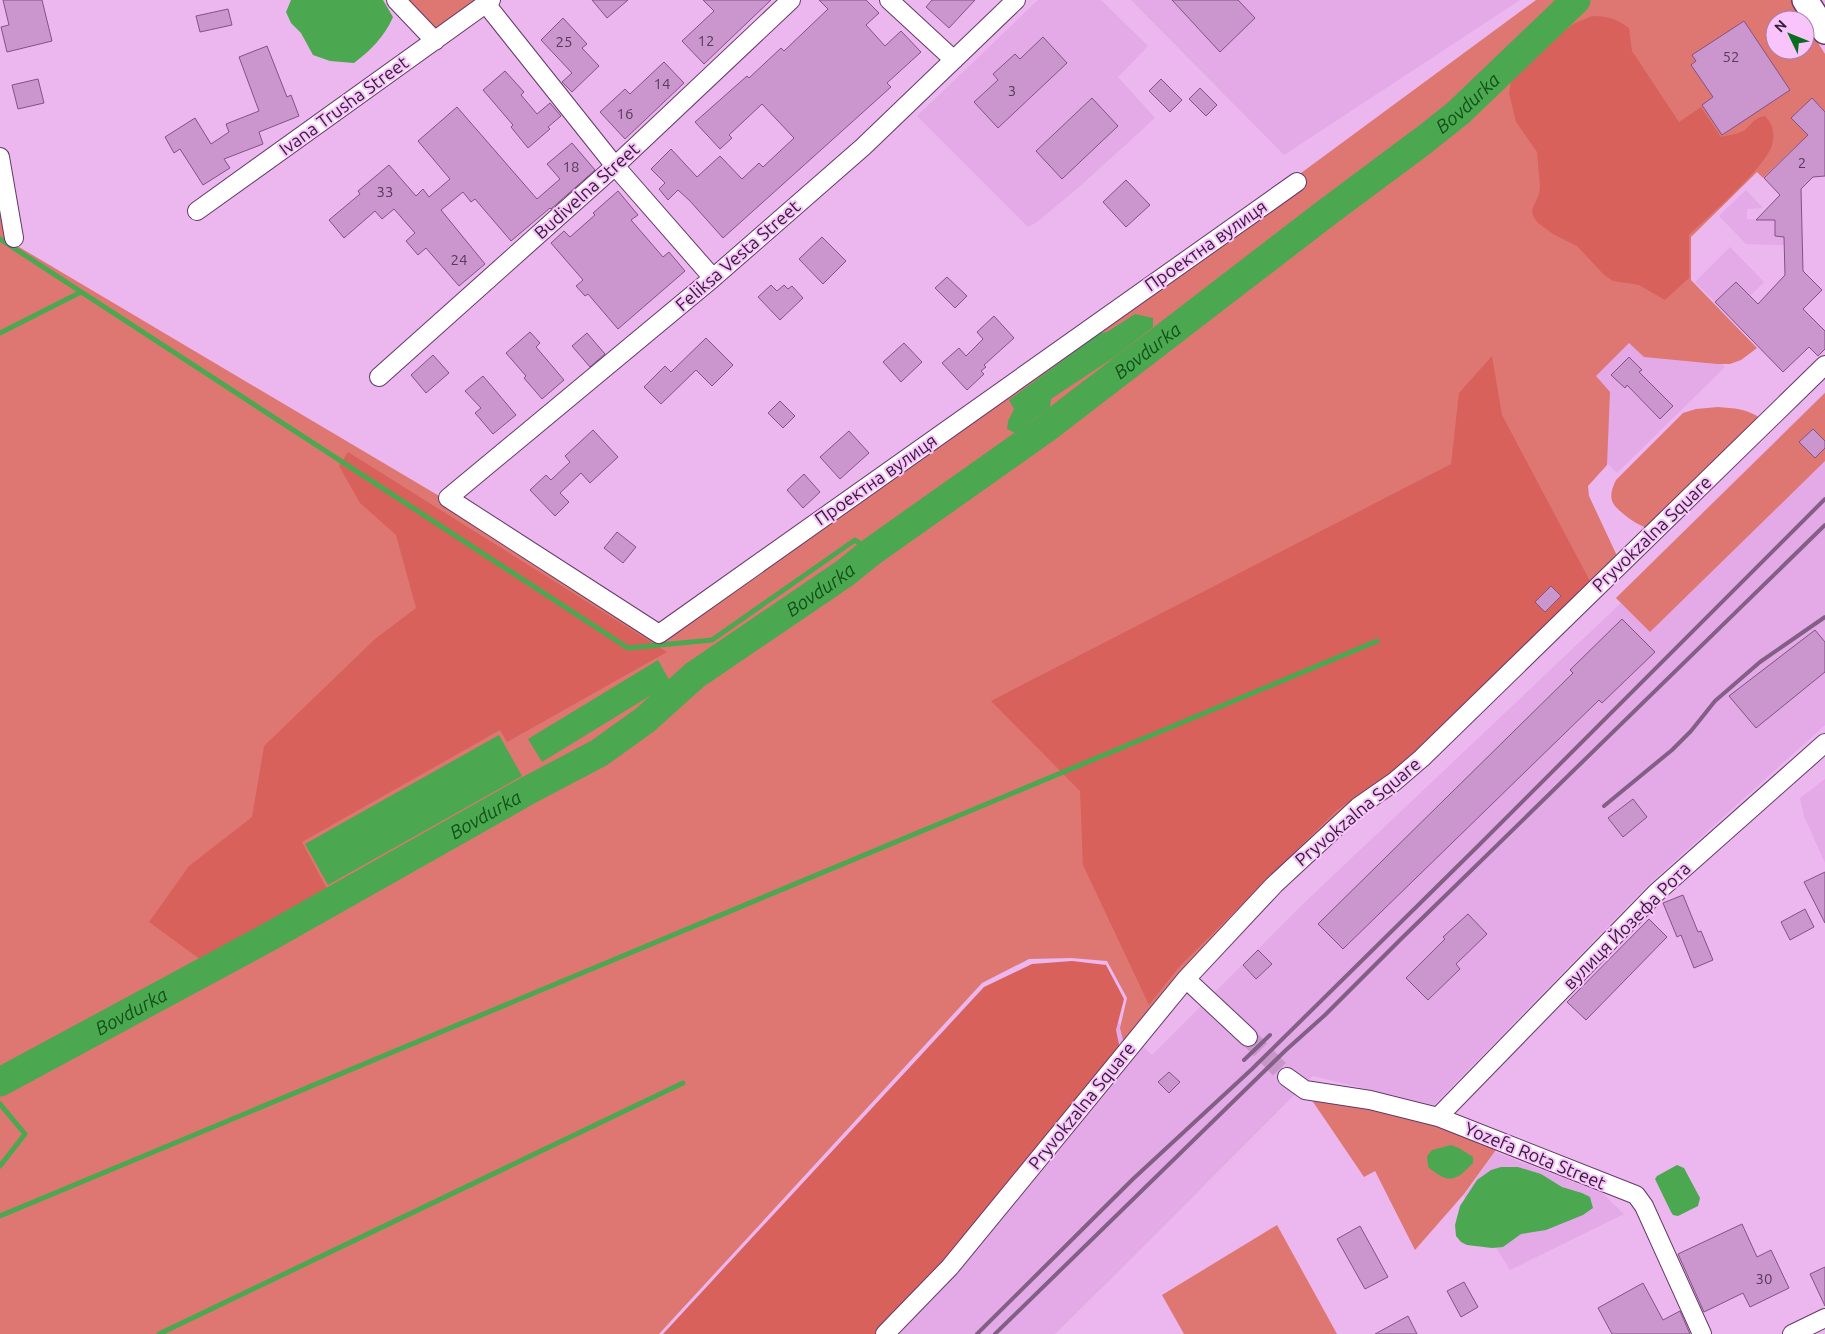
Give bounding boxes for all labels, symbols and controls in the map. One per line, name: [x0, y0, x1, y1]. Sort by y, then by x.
north arrow: [1765, 10, 1815, 60]
text: N: [1771, 17, 1790, 35]
house number: 12: [698, 32, 714, 49]
house number: 25: [556, 33, 572, 50]
house number: 52: [1723, 48, 1739, 65]
street label: Ivana Trusha Street: [275, 52, 412, 159]
water label: Bovdurka: [1431, 68, 1504, 138]
house number: 14: [654, 75, 670, 92]
house number: 3: [1008, 82, 1016, 99]
house number: 16: [617, 105, 633, 122]
street label: Budivelna Street: [530, 138, 643, 242]
house number: 2: [1798, 154, 1806, 171]
house number: 18: [563, 158, 579, 175]
house number: 33: [377, 183, 393, 200]
street label: Feliksa Vesta Street: [671, 196, 804, 315]
street label: Проектна вулиця: [1141, 196, 1270, 295]
house number: 24: [451, 251, 467, 268]
water label: Bovdurka: [1109, 318, 1185, 383]
street label: Проектна вулиця: [811, 430, 940, 529]
street label: Pryvokzalna Square: [1588, 471, 1715, 595]
water label: Bovdurka: [782, 558, 859, 621]
street label: Pryvokzalna Square: [1291, 753, 1424, 870]
water label: Bovdurka: [446, 786, 525, 844]
street label: вулиця Йозефа Рота: [1559, 858, 1694, 993]
water label: Bovdurka: [91, 983, 171, 1040]
street label: Pryvokzalna Square: [1024, 1038, 1139, 1173]
street label: Yozefa Rota Street: [1462, 1118, 1609, 1193]
house number: 30: [1756, 1270, 1772, 1287]

